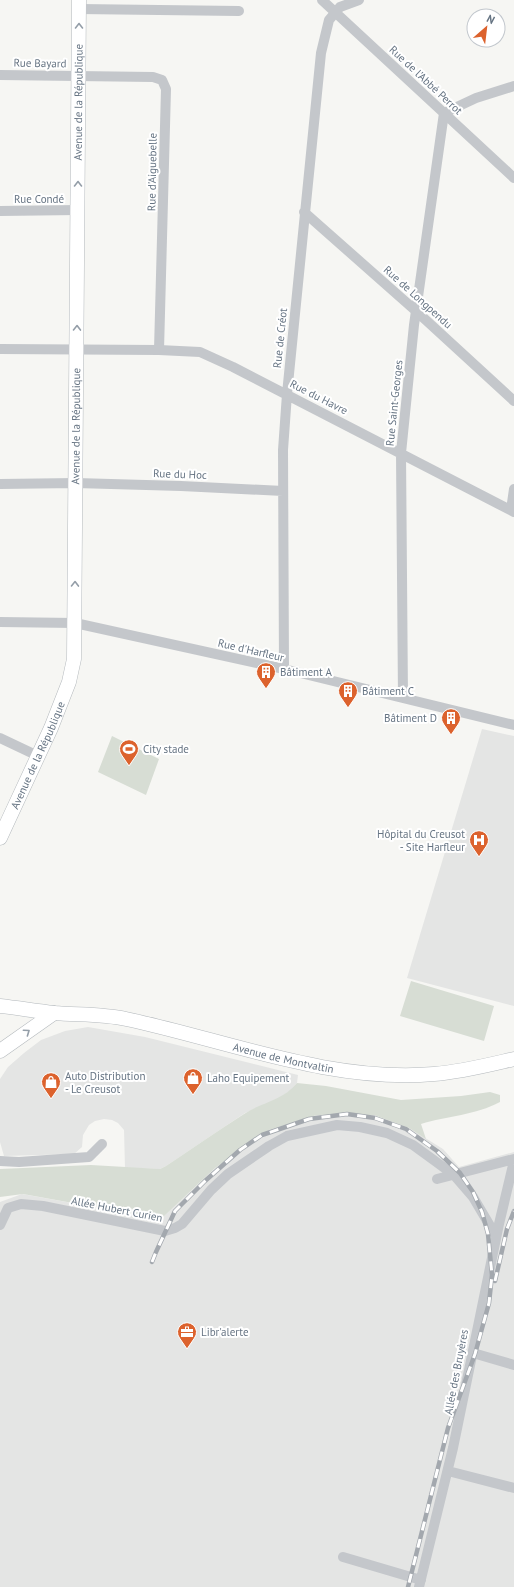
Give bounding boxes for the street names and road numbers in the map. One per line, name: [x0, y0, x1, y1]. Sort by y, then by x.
street label: Avenue de la République: [71, 43, 86, 161]
street label: Rue de l'Abbé Perrot: [387, 43, 466, 118]
street label: Rue Bayard: [13, 56, 67, 70]
street label: Rue d'Aiguebelle: [144, 132, 160, 211]
street label: Rue Condé: [14, 192, 65, 206]
street label: Rue de Longpendu: [381, 262, 455, 332]
street label: Rue de Créot: [270, 307, 290, 369]
street label: Rue Saint-Georges: [383, 359, 406, 447]
street label: Avenue de la République: [68, 367, 83, 484]
street label: Rue du Havre: [288, 376, 351, 418]
street label: Rue du Hoc: [153, 466, 207, 482]
street label: Rue d'Harfleur: [217, 636, 286, 664]
street label: Avenue de la République: [7, 699, 68, 811]
street label: Avenue de Montvaltin: [232, 1040, 335, 1076]
street label: Allée Hubert Curien: [70, 1193, 164, 1225]
street label: Allée des Bruyères: [441, 1328, 471, 1416]

